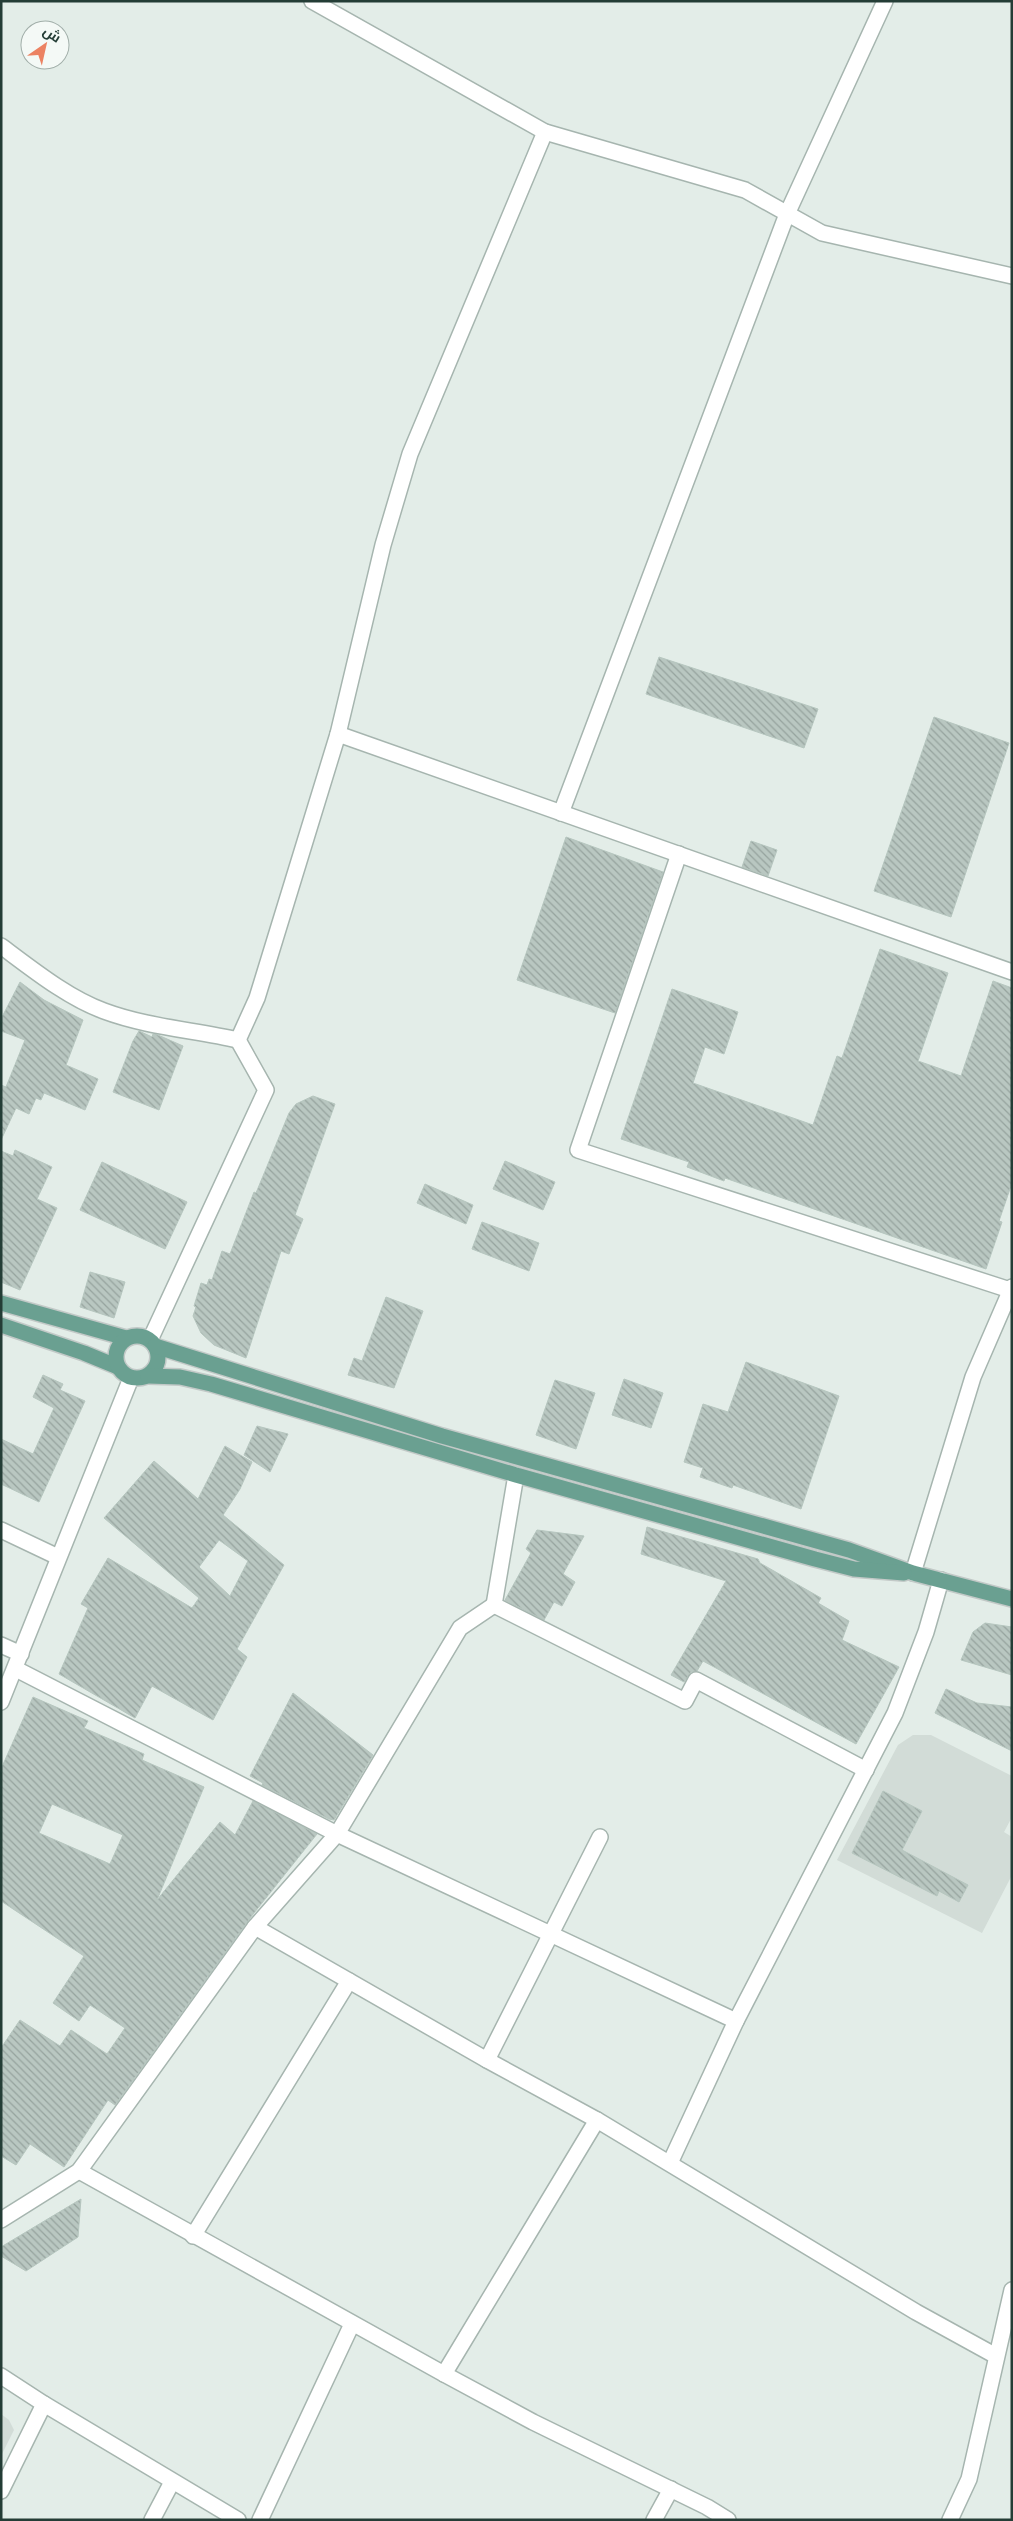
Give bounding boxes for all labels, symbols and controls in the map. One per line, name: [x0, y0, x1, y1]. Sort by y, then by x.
north arrow: [20, 20, 70, 70]
text: ش: [40, 23, 64, 47]

